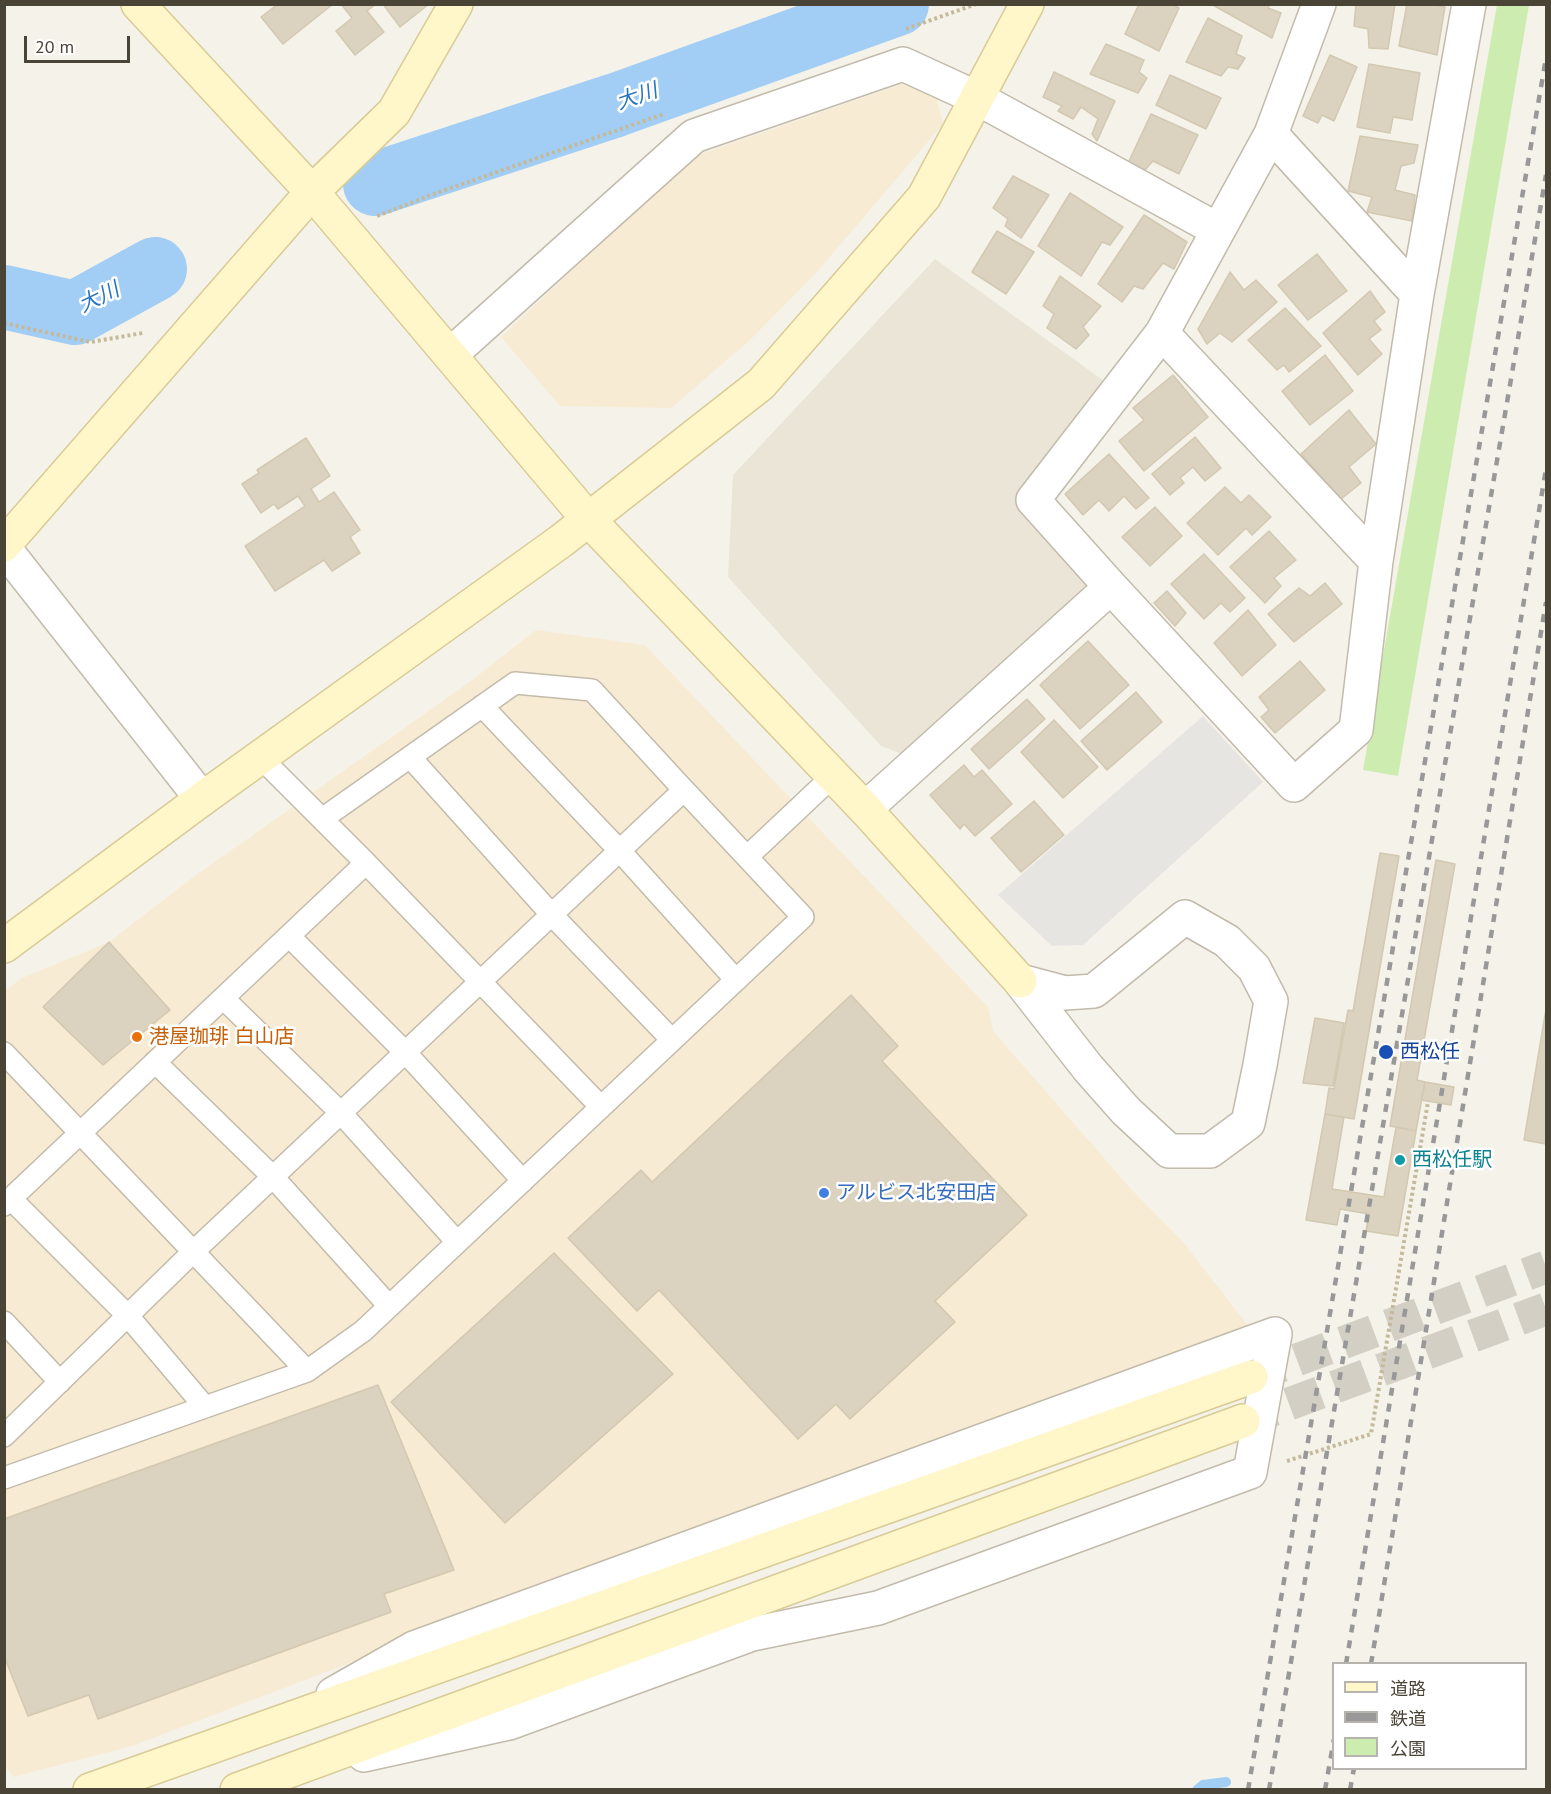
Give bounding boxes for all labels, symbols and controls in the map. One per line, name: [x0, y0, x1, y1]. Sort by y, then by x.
scale bar: [27, 24, 134, 62]
text: 20 m: [35, 35, 74, 58]
water label: 大川: [613, 78, 661, 116]
water label: 大川: [75, 277, 123, 319]
place label: 港屋珈琲 白山店: [149, 1025, 294, 1049]
marker: 港屋珈琲 白山店: [130, 1030, 144, 1044]
place label: 西松任: [1400, 1040, 1460, 1064]
marker: 西松任: [1377, 1043, 1395, 1061]
place label: 西松任駅: [1412, 1148, 1492, 1172]
marker: 西松任駅: [1393, 1153, 1407, 1167]
place label: アルビス北安田店: [836, 1181, 996, 1205]
marker: アルビス北安田店: [817, 1186, 831, 1200]
legend: [1332, 1662, 1527, 1770]
text: 道路: [1390, 1677, 1426, 1700]
text: 鉄道: [1390, 1707, 1426, 1730]
text: 公園: [1390, 1737, 1426, 1760]

